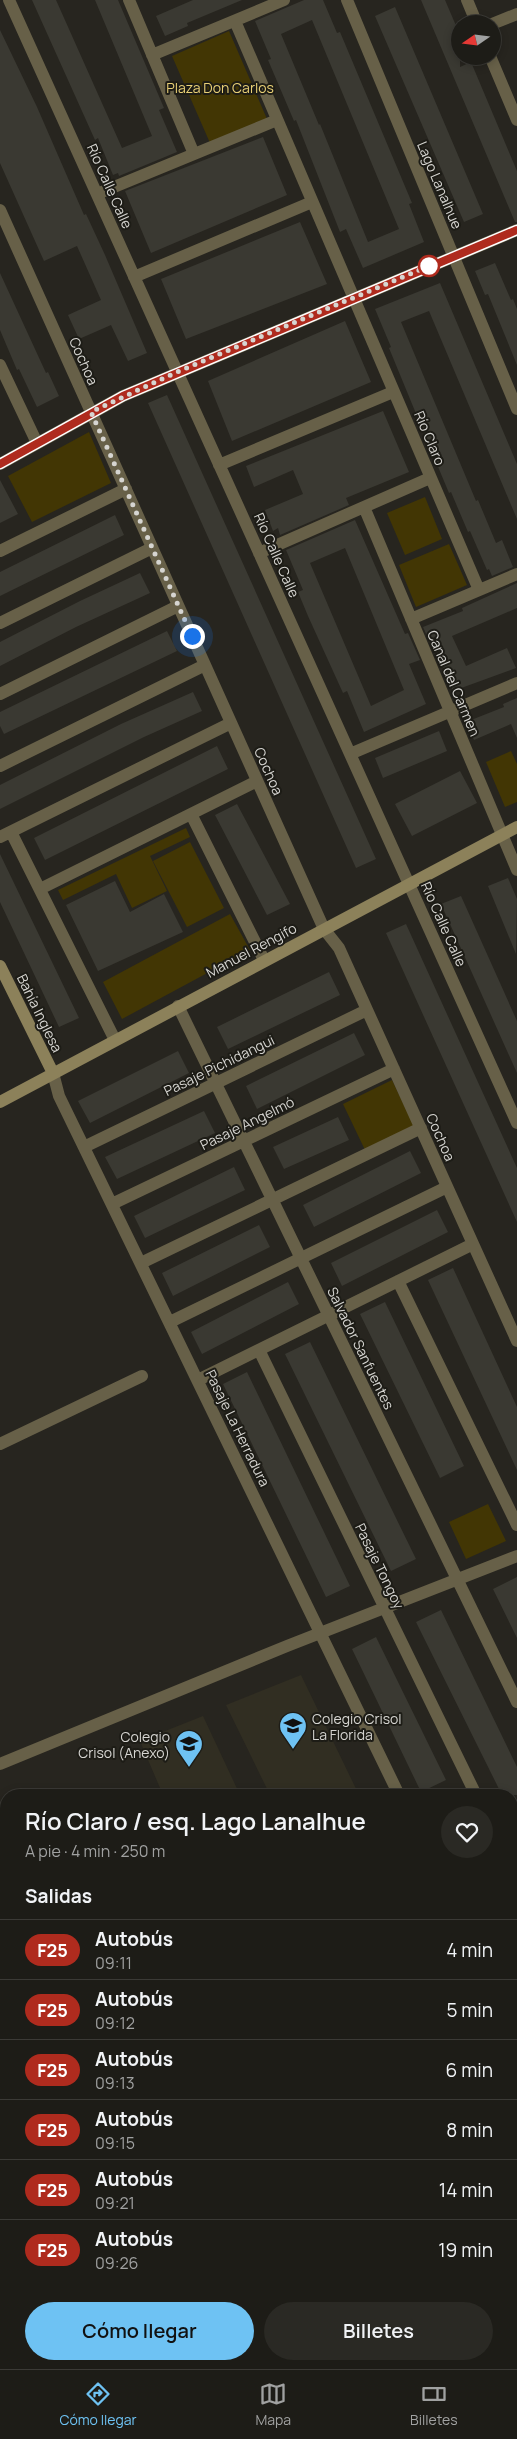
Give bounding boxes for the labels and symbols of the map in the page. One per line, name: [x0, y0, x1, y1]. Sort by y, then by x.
north arrow: [451, 15, 501, 65]
park label: Plaza Don Carlos: [166, 78, 274, 97]
street label: Lago Lanalhue: [413, 138, 467, 232]
street label: Río Calle Calle: [83, 141, 137, 231]
unlabelled marker: [418, 255, 440, 277]
street label: Cochoa: [65, 334, 103, 388]
street label: Río Claro: [410, 408, 450, 468]
street label: Río Calle Calle: [250, 510, 304, 600]
your location: [180, 624, 205, 649]
street label: Canal del Carmen: [423, 627, 485, 739]
street label: Cochoa: [250, 744, 288, 798]
street label: Río Calle Calle: [417, 879, 471, 969]
street label: Manuel Rengifo: [202, 918, 300, 982]
street label: Bahía Inglesa: [13, 971, 67, 1055]
street label: Pasaje Pichidangui: [161, 1030, 277, 1100]
street label: Pasaje Angelmó: [197, 1092, 297, 1154]
street label: Cochoa: [422, 1110, 460, 1164]
street label: Salvador Sanfuentes: [323, 1284, 399, 1412]
street label: Pasaje La Herradura: [201, 1366, 275, 1490]
street label: Pasaje Tongoy: [351, 1520, 409, 1613]
place label: Colegio Crisol La Florida: [312, 1709, 402, 1744]
school or university icon: Colegio Crisol La Florida: [278, 1711, 308, 1750]
place label: Colegio Crisol (Anexo): [78, 1727, 170, 1762]
school or university icon: Colegio Crisol (Anexo): [174, 1729, 204, 1768]

